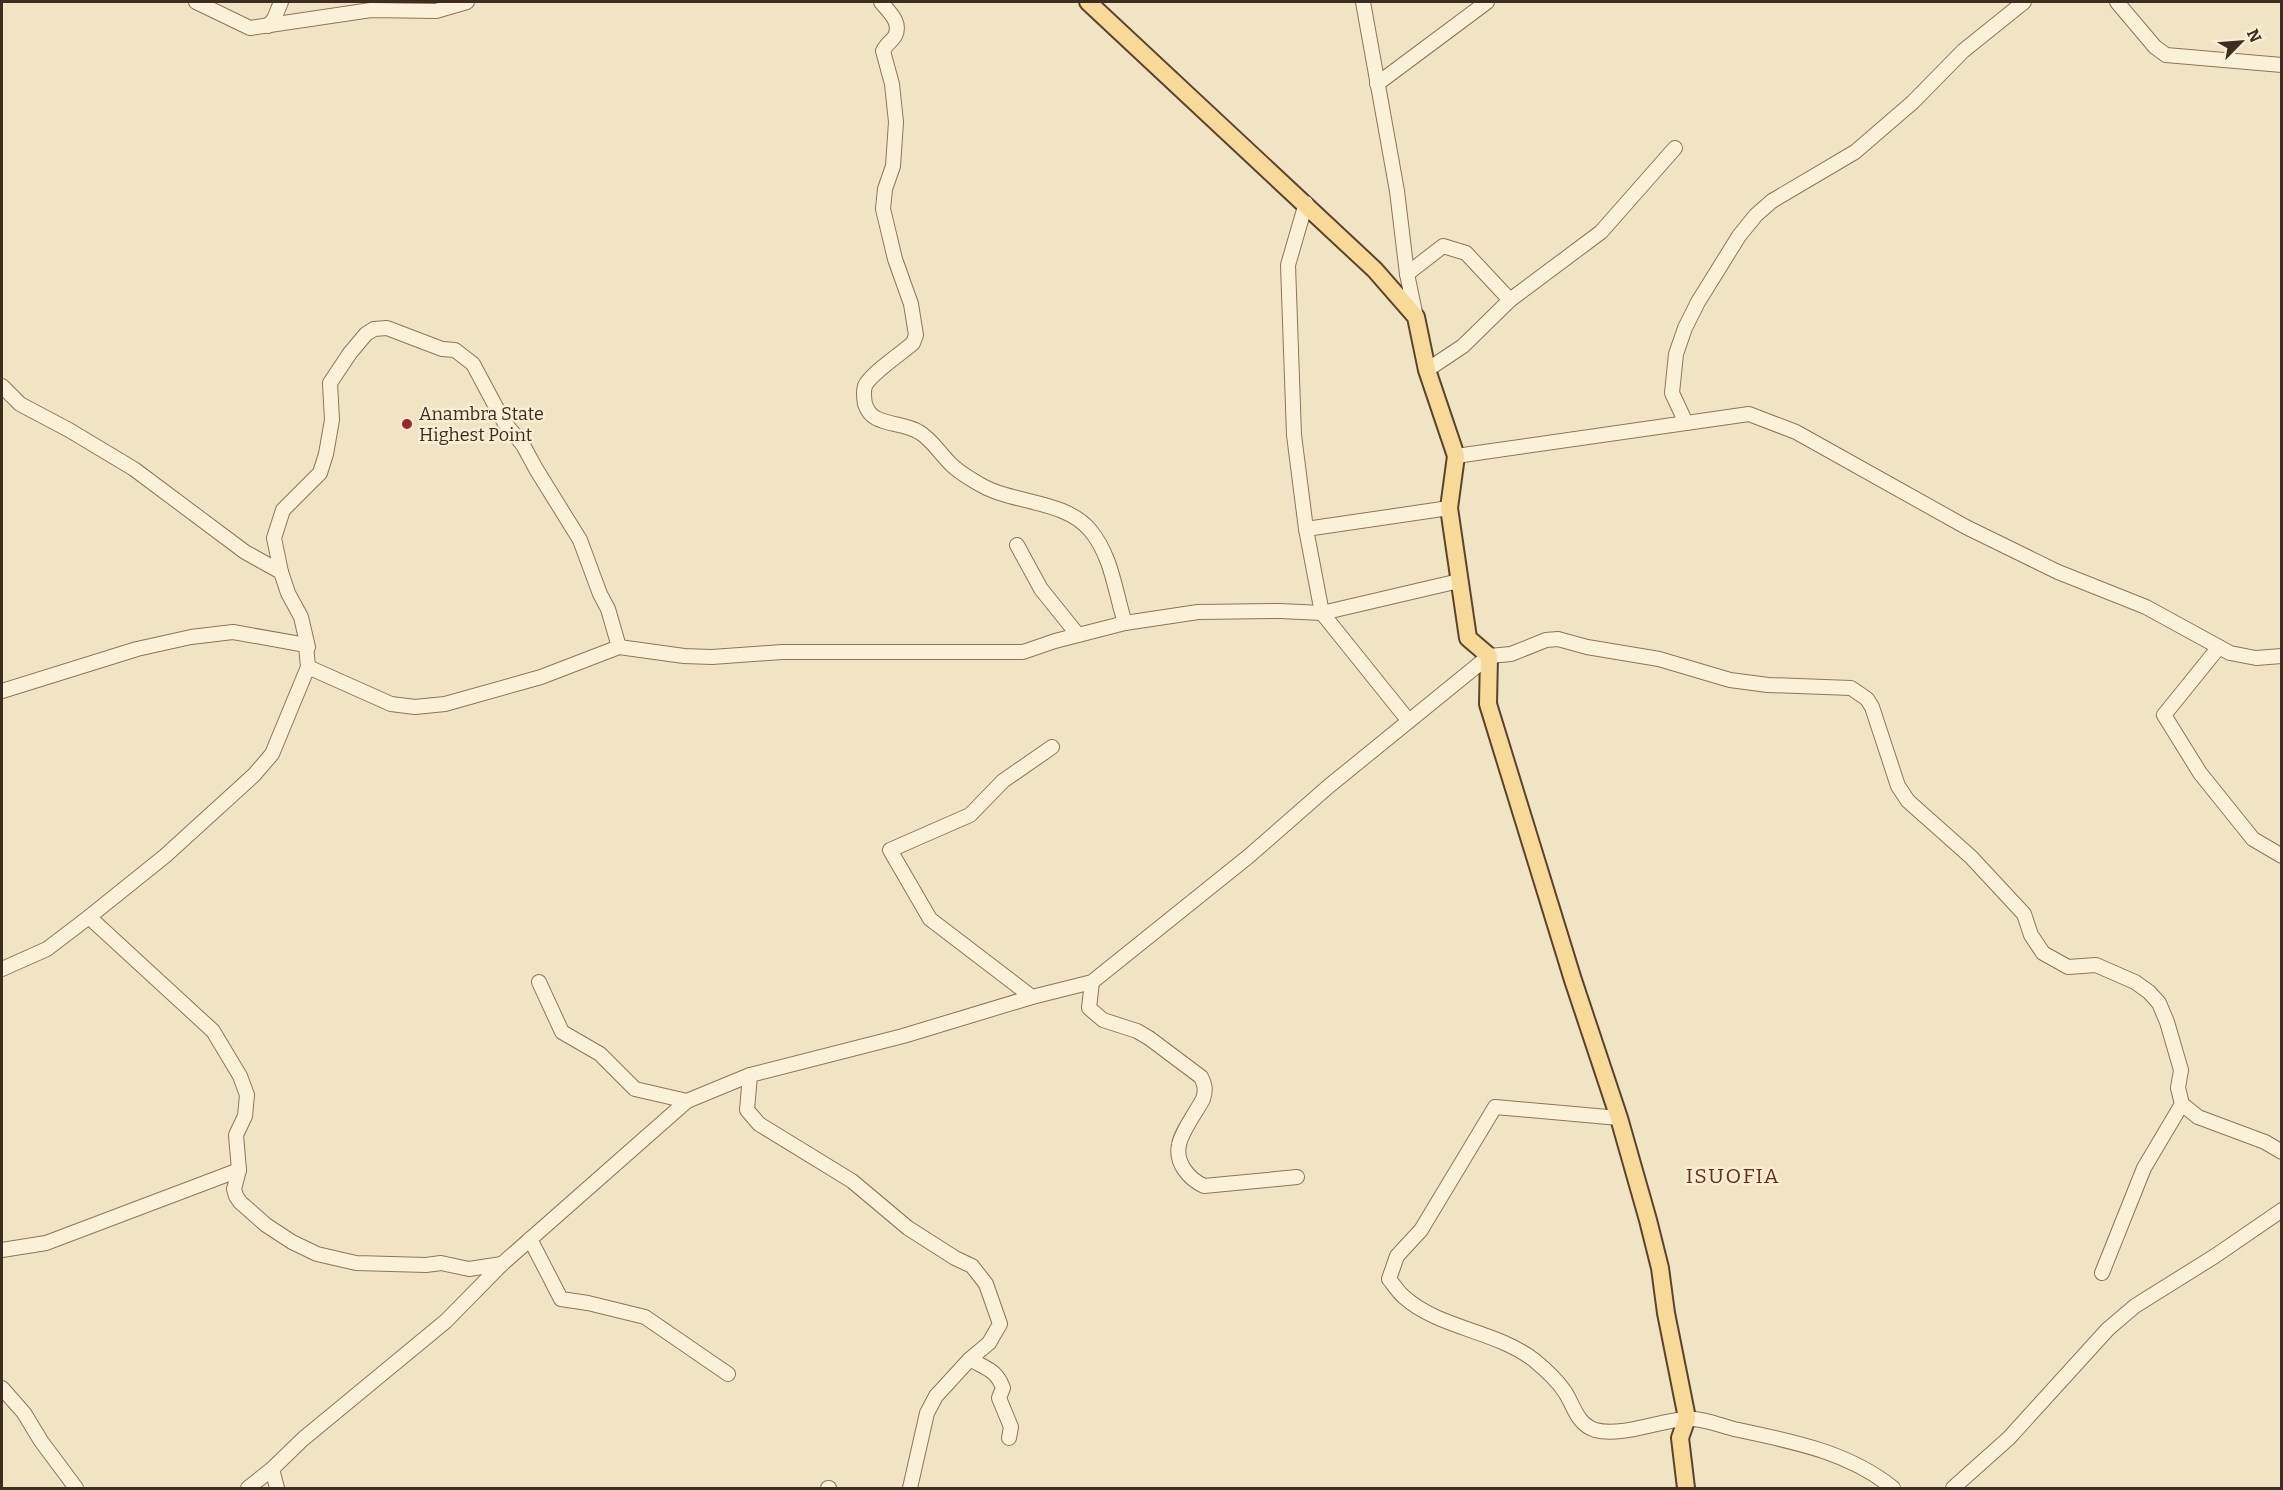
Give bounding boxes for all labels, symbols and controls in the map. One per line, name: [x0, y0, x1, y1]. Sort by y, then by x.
north arrow: [2211, 12, 2271, 72]
text: N: [2243, 26, 2265, 45]
place label: Anambra State Highest Point: [419, 403, 544, 446]
marker: Anambra State Highest Point: [400, 417, 414, 431]
district label: ISUOFIA: [1686, 1163, 1780, 1189]

